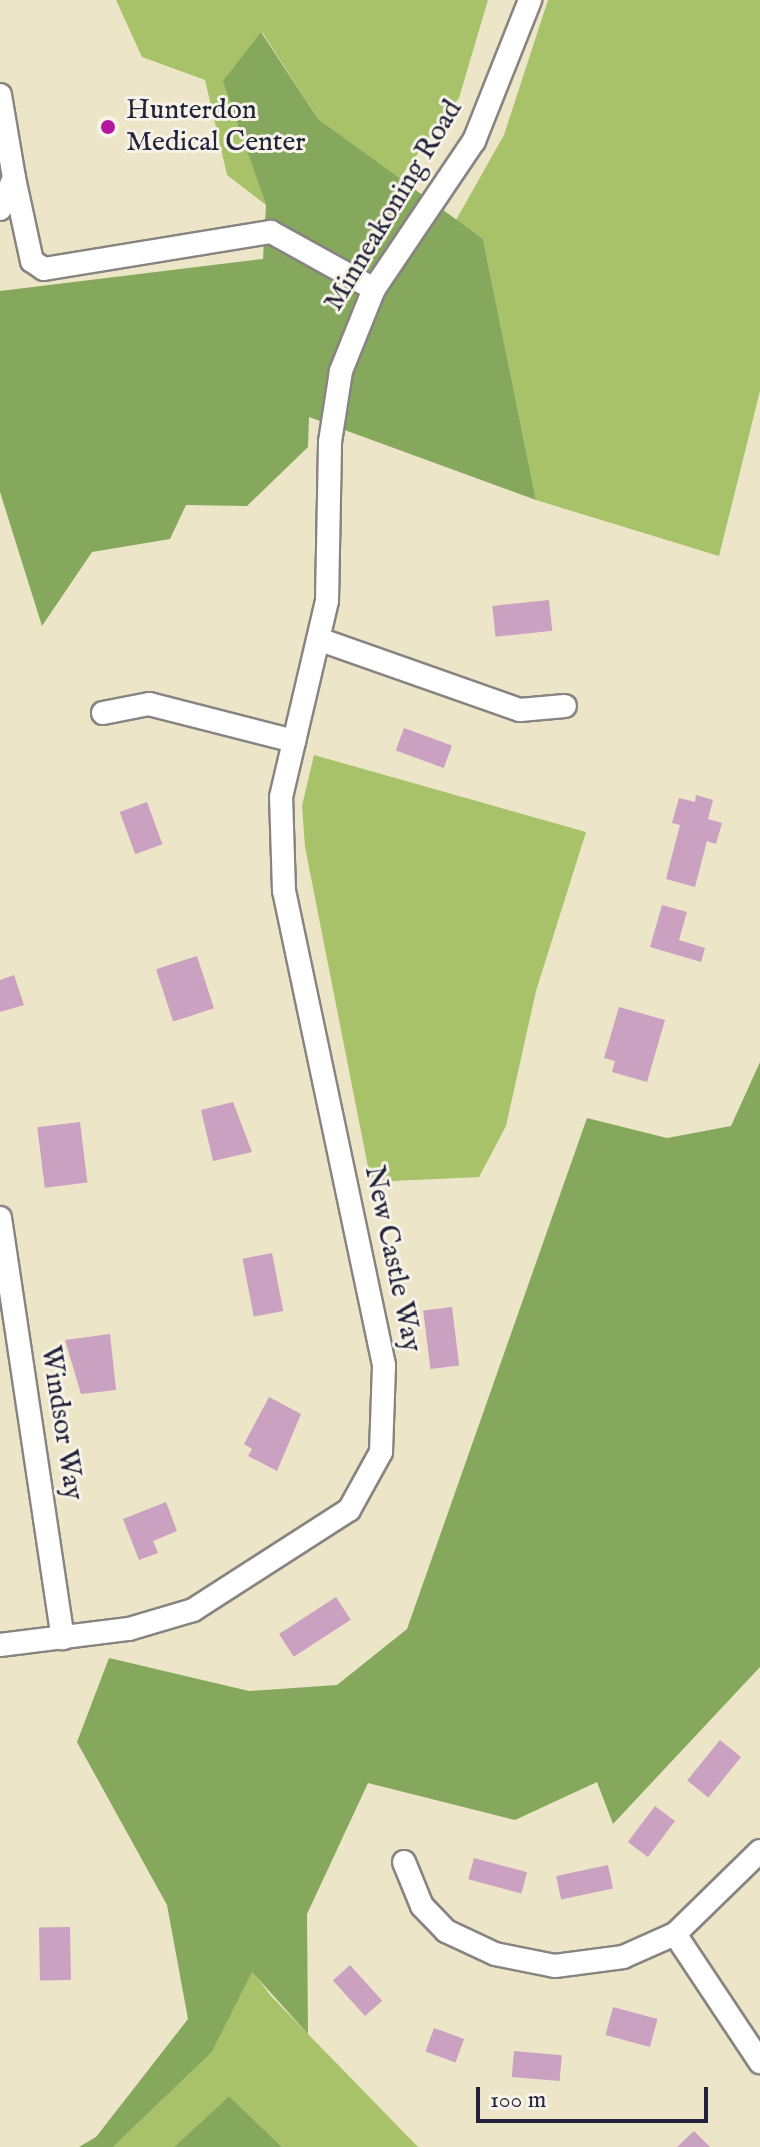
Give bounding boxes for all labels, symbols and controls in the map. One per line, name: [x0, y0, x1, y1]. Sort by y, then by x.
place label: Hunterdon Medical Center: [126, 94, 306, 160]
street label: Minneakoning Road: [318, 94, 470, 318]
marker: Hunterdon Medical Center: [97, 116, 119, 138]
street label: New Castle Way: [356, 1163, 428, 1355]
street label: Windsor Way: [32, 1343, 90, 1503]
scale bar: [480, 2071, 712, 2121]
text: 100 m: [490, 2085, 546, 2116]

